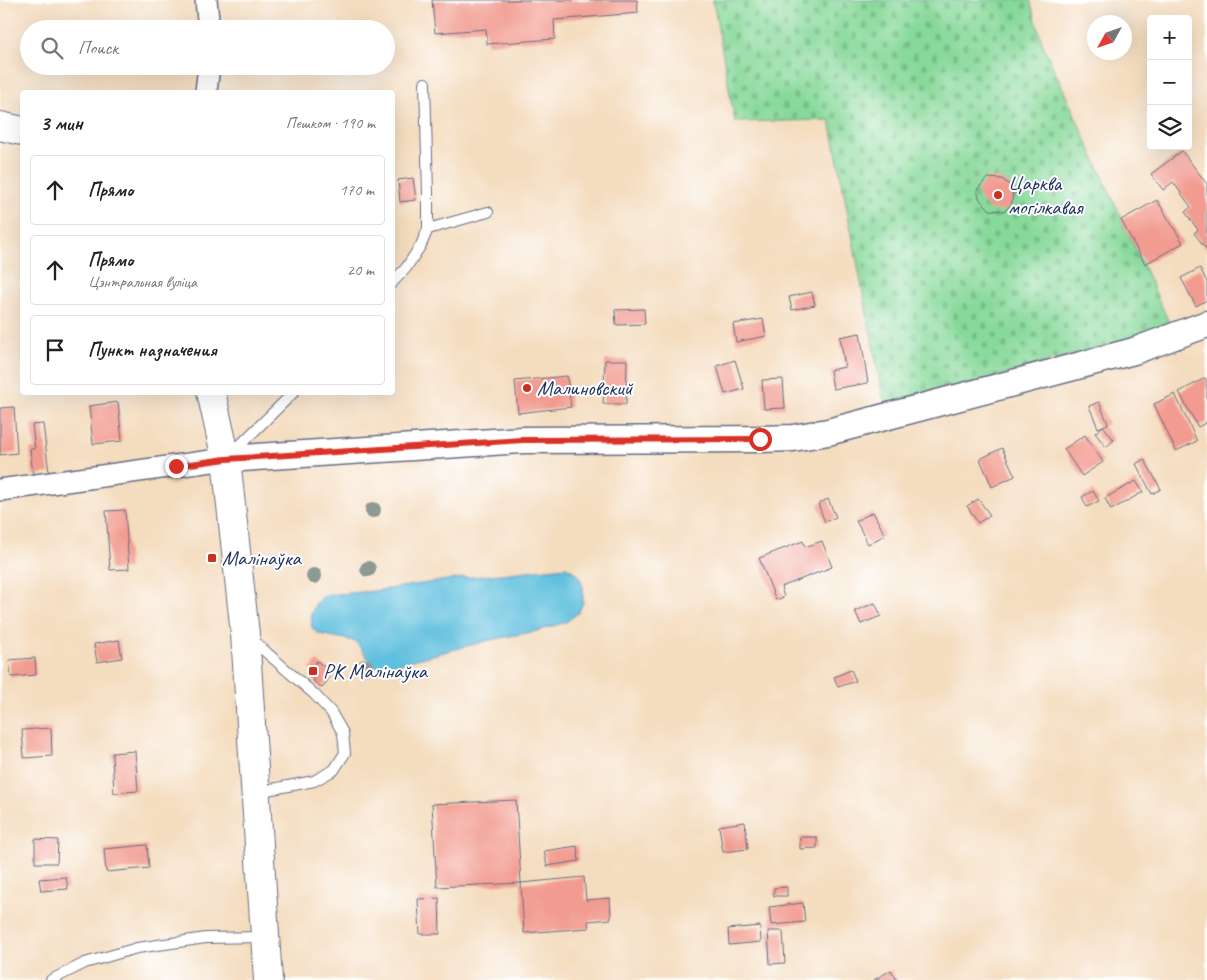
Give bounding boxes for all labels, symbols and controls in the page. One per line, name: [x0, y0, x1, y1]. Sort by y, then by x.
north arrow: [1087, 15, 1132, 60]
map controls: [1147, 15, 1192, 150]
button: +: [1147, 15, 1192, 60]
search box: [20, 20, 395, 75]
icon: search: [38, 34, 66, 62]
text: Поиск: [78, 36, 118, 60]
button: −: [1147, 60, 1192, 105]
button: layers: [1147, 105, 1192, 150]
text: 3 мин: [40, 110, 83, 136]
text: Пешком · 190 m: [286, 113, 375, 133]
place label: Царква могілкавая: [1008, 170, 1084, 220]
icon: ahead: [41, 176, 69, 204]
text: Прямо: [88, 178, 133, 202]
text: 170 m: [340, 180, 374, 200]
marker: Царква могілкавая: [992, 189, 1004, 201]
text: Прямо: [88, 248, 133, 272]
icon: ahead: [41, 256, 69, 284]
text: 20 m: [347, 260, 374, 280]
text: Цэнтральная вуліца: [88, 272, 197, 292]
icon: arrive: [41, 336, 69, 364]
text: Пункт назначения: [88, 338, 217, 362]
place label: Малиновский: [537, 375, 634, 401]
marker: Малиновский: [521, 382, 533, 394]
route start: [749, 428, 772, 451]
route end: [165, 455, 188, 478]
place label: Малінаўка: [222, 545, 302, 571]
marker: Малінаўка: [206, 552, 218, 564]
place label: РК Малінаўка: [323, 658, 429, 684]
marker: РК Малінаўка: [307, 665, 319, 677]

